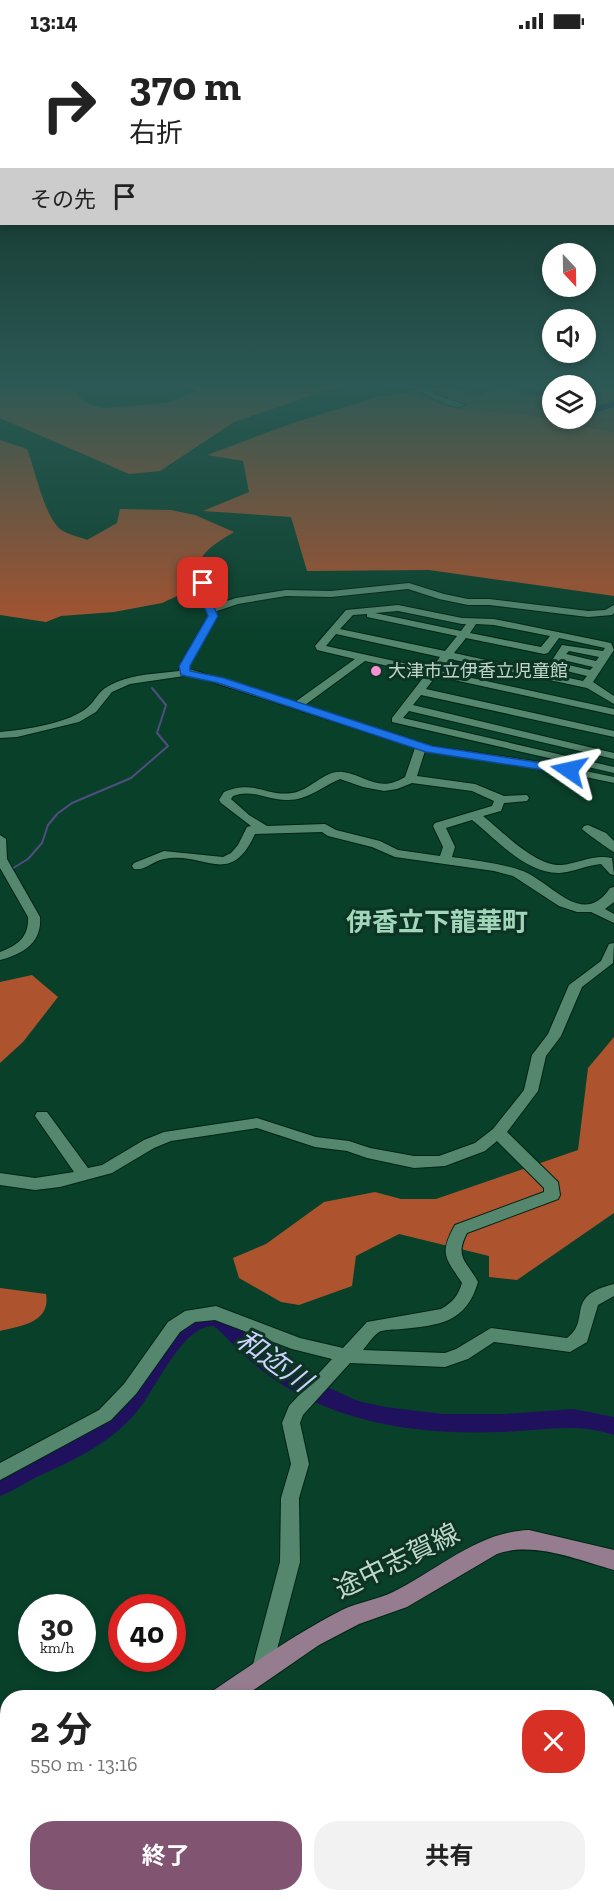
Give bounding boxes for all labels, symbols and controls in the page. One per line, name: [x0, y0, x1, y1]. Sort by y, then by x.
text: 13:14: [30, 8, 78, 35]
text: 370 m: [129, 60, 241, 111]
icon: right: [30, 66, 108, 144]
text: 右折: [129, 117, 183, 149]
icon: arrive: [108, 180, 141, 213]
text: その先: [30, 186, 96, 213]
north arrow: [542, 243, 596, 297]
map controls: [542, 243, 596, 429]
button: sound: [542, 309, 596, 363]
button: layers: [542, 375, 596, 429]
pin: [177, 557, 228, 608]
icon: arrive: [186, 566, 219, 599]
place label: 大津市立伊香立児童館: [388, 660, 568, 682]
marker: 大津市立伊香立児童館: [369, 664, 383, 678]
position arrow: [537, 738, 601, 802]
district label: 伊香立下龍華町: [346, 906, 528, 938]
water label: 和迩川: [230, 1322, 320, 1400]
street label: 途中志賀線: [329, 1517, 465, 1605]
speed limit sign: 40: [108, 1594, 186, 1672]
text: 30: [40, 1608, 74, 1644]
text: km/h: [40, 1639, 74, 1657]
text: 2 分: [30, 1708, 92, 1751]
button: close: [522, 1710, 585, 1773]
text: 550 m · 13:16: [30, 1752, 138, 1776]
button: 終了: [30, 1821, 302, 1890]
button: 共有: [314, 1821, 585, 1890]

